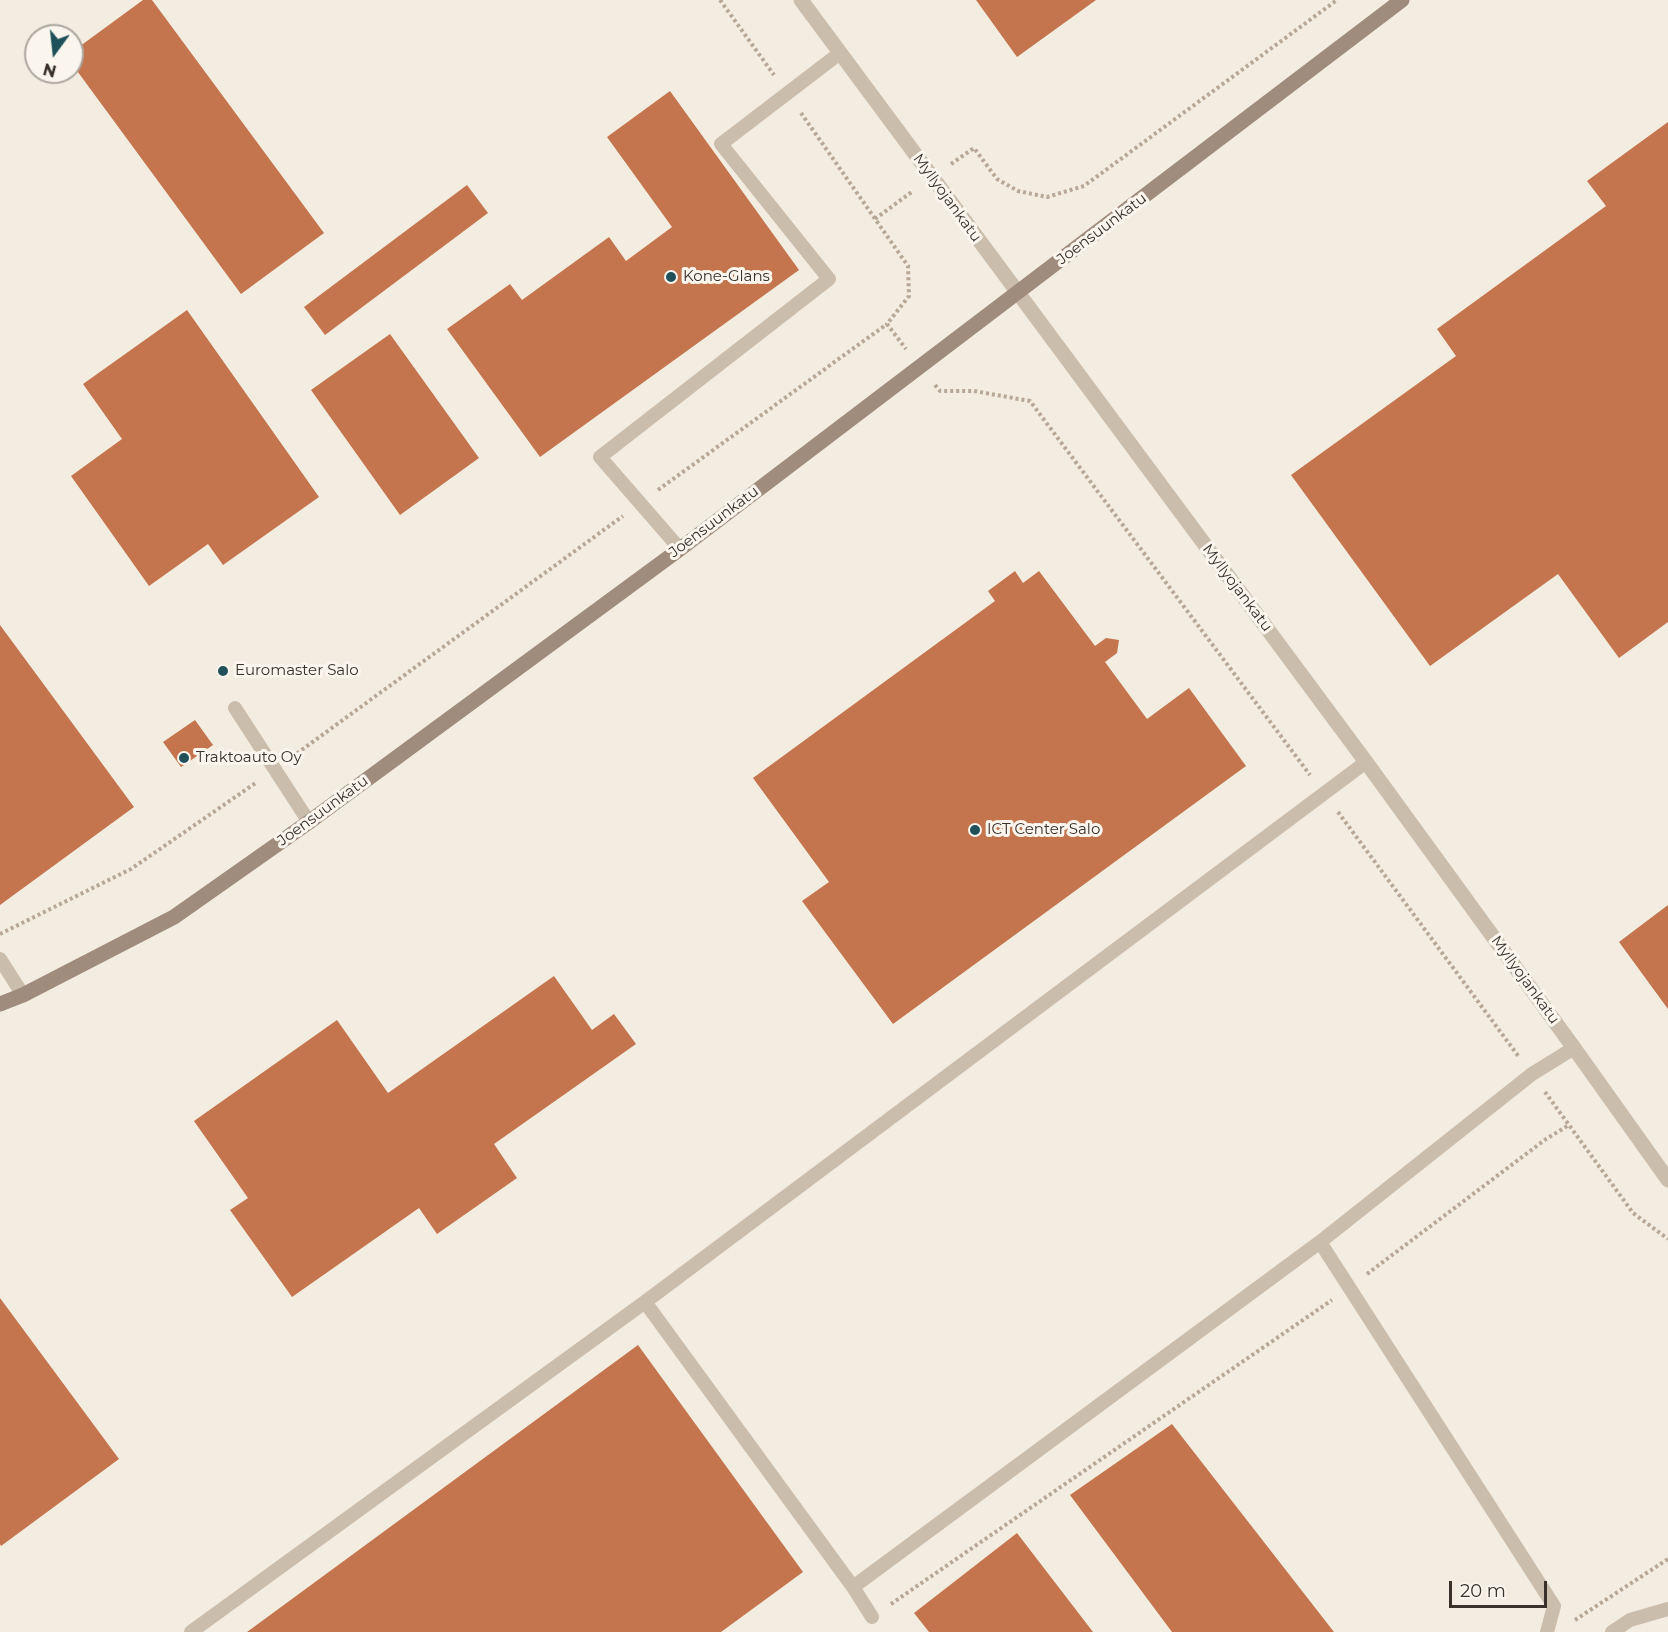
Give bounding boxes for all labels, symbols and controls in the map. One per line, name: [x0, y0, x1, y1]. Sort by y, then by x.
north arrow: [24, 24, 84, 84]
text: N: [41, 59, 58, 81]
street label: Myllyojankatu: [909, 150, 985, 246]
street label: Joensuunkatu: [1054, 189, 1150, 269]
place label: Kone-Glans: [683, 268, 770, 286]
marker: Kone-Glans: [664, 270, 678, 284]
street label: Joensuunkatu: [666, 482, 762, 562]
street label: Myllyojankatu: [1198, 541, 1276, 635]
place label: Euromaster Salo: [235, 662, 359, 680]
marker: Euromaster Salo: [216, 664, 230, 678]
place label: Traktoauto Oy: [196, 749, 302, 767]
marker: Traktoauto Oy: [177, 751, 191, 765]
street label: Joensuunkatu: [274, 772, 372, 850]
place label: ICT Center Salo: [987, 821, 1100, 839]
marker: ICT Center Salo: [968, 823, 982, 837]
street label: Myllyojankatu: [1487, 932, 1563, 1028]
scale bar: [1452, 1569, 1550, 1607]
text: 20 m: [1460, 1580, 1506, 1602]

